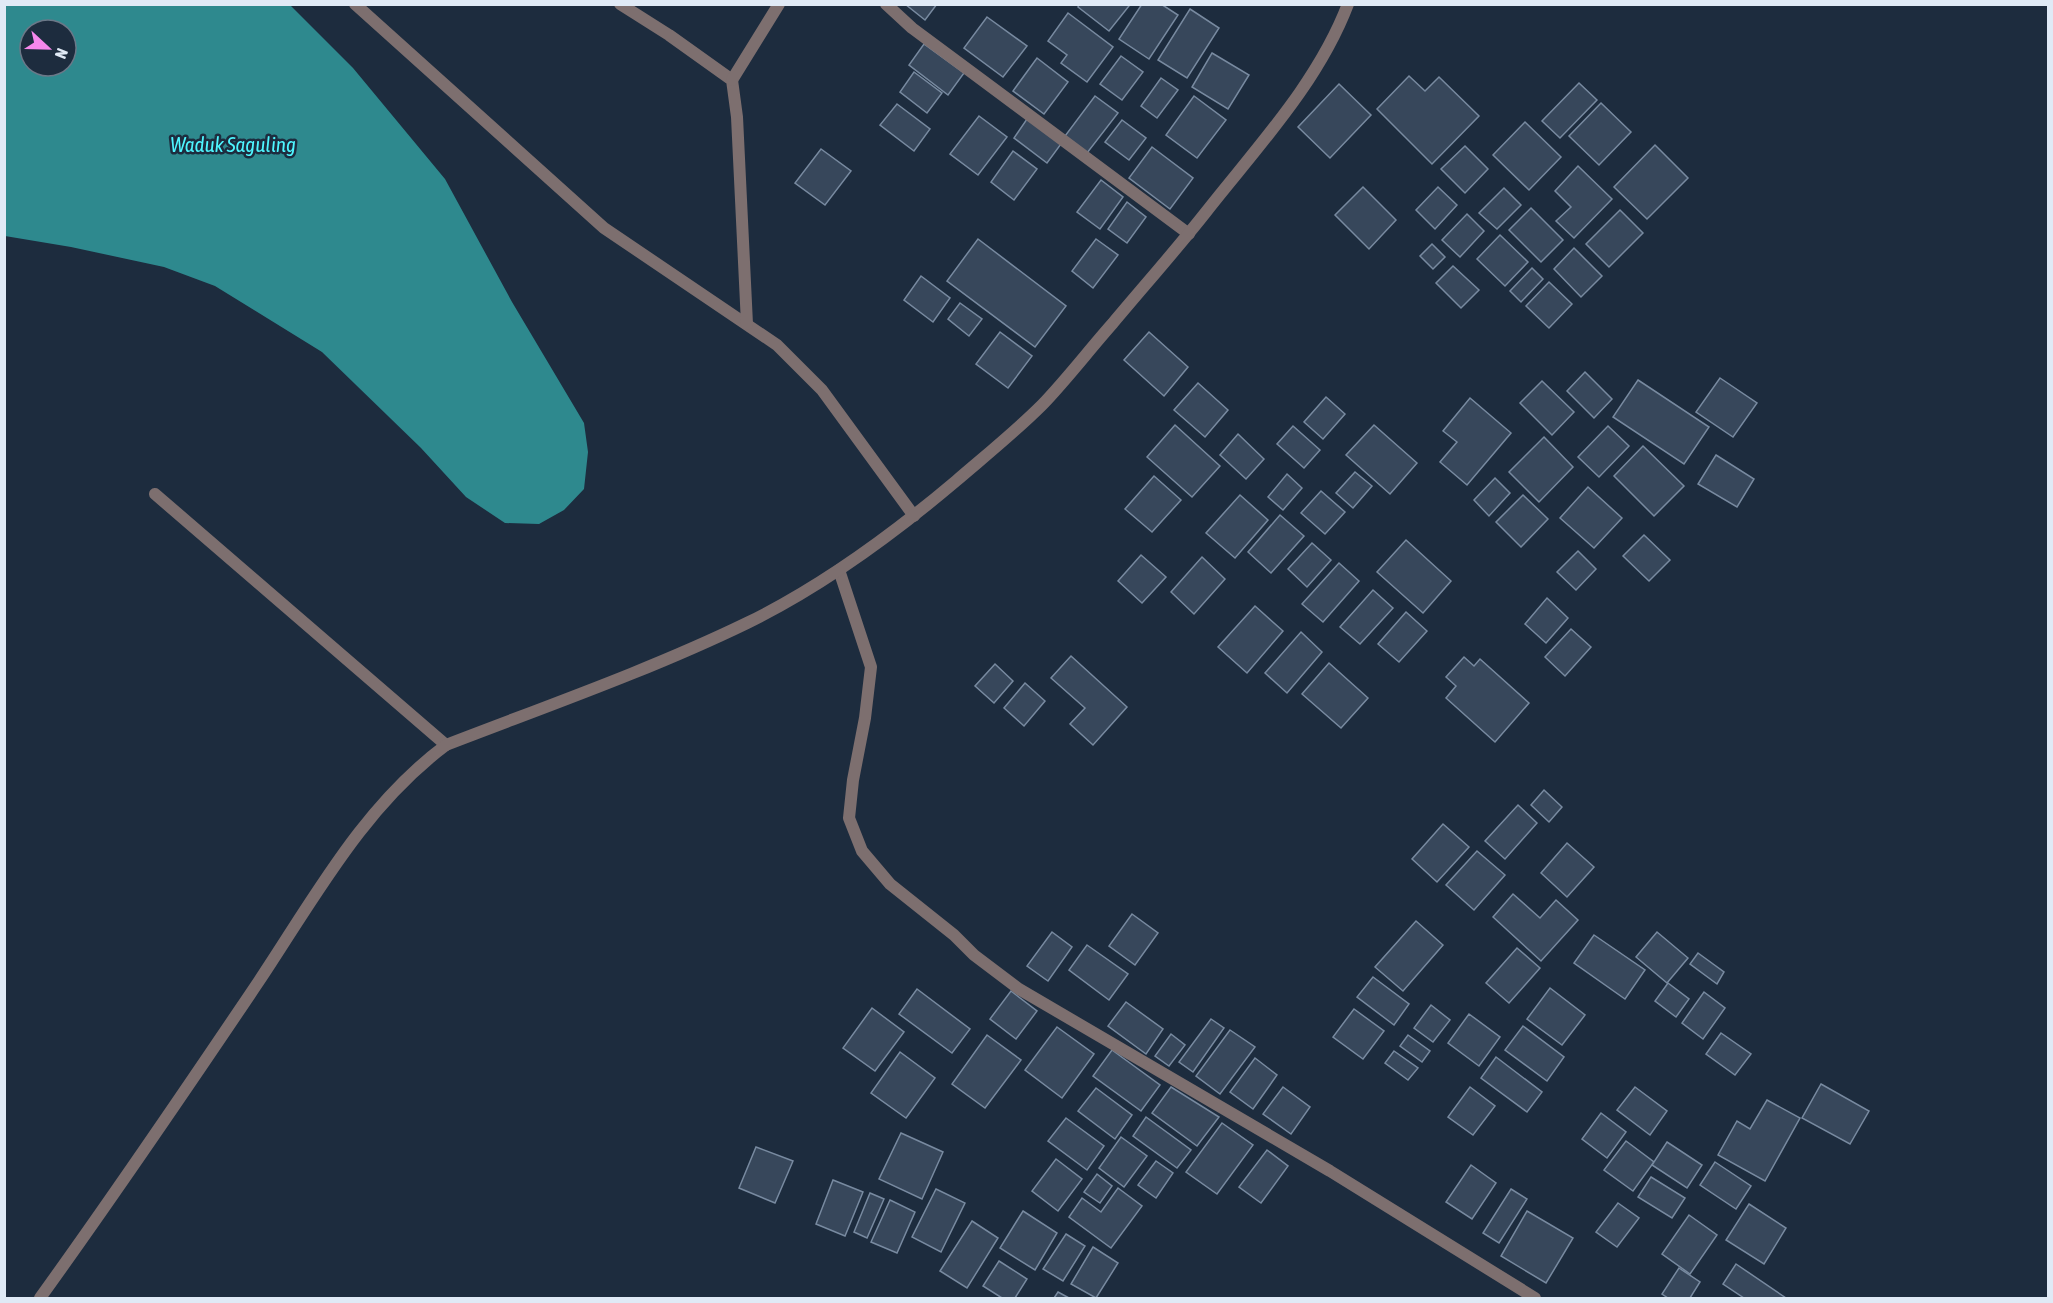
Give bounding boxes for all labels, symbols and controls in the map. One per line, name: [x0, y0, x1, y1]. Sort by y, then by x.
north arrow: [18, 18, 78, 78]
text: N: [52, 46, 72, 61]
water label: Waduk Saguling: [170, 132, 296, 156]

